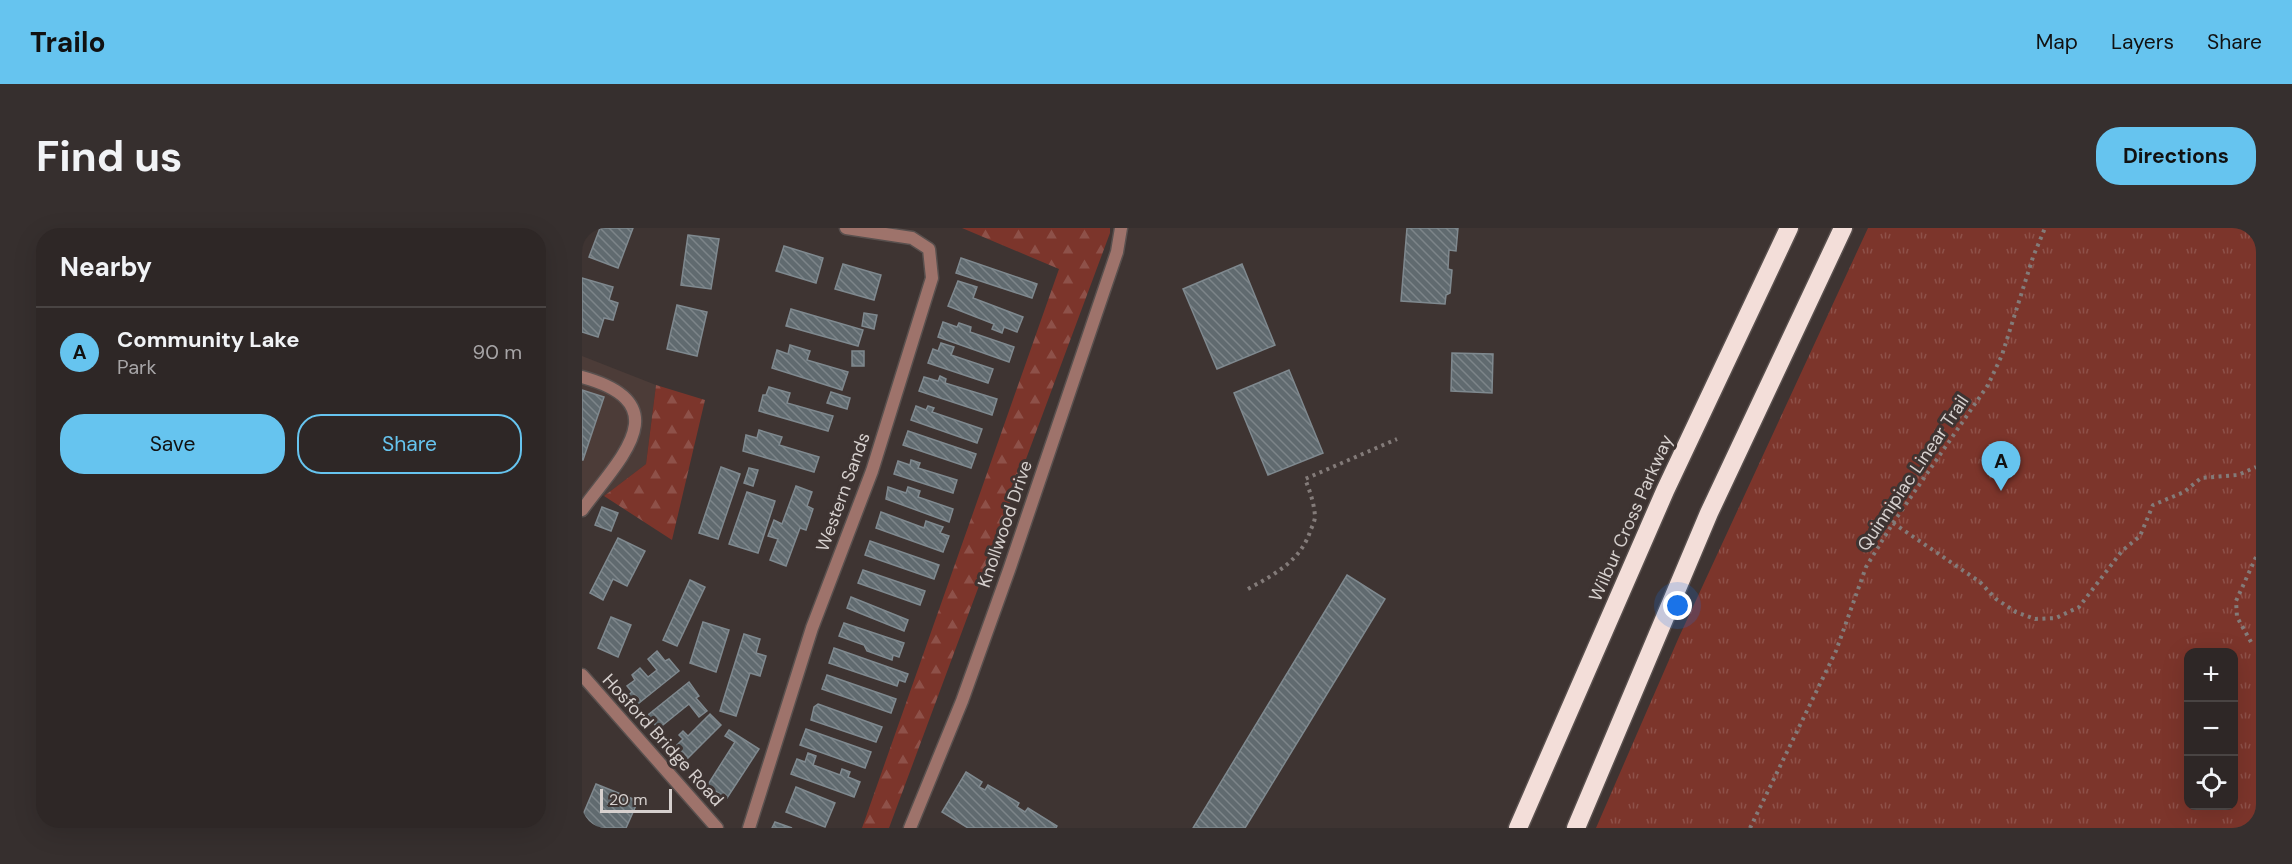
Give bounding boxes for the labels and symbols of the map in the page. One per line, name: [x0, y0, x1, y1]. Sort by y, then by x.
street label: Quinnipiac Linear Trail: [1852, 390, 1974, 556]
street label: Western Sands: [810, 429, 876, 555]
street label: Wilbur Cross Parkway: [1583, 431, 1679, 605]
pin: A: [1982, 442, 2020, 491]
street label: Knollwood Drive: [972, 457, 1038, 591]
your location: [1663, 591, 1692, 620]
street label: Hosford Bridge Road: [597, 669, 729, 811]
scale bar: [600, 786, 672, 814]

